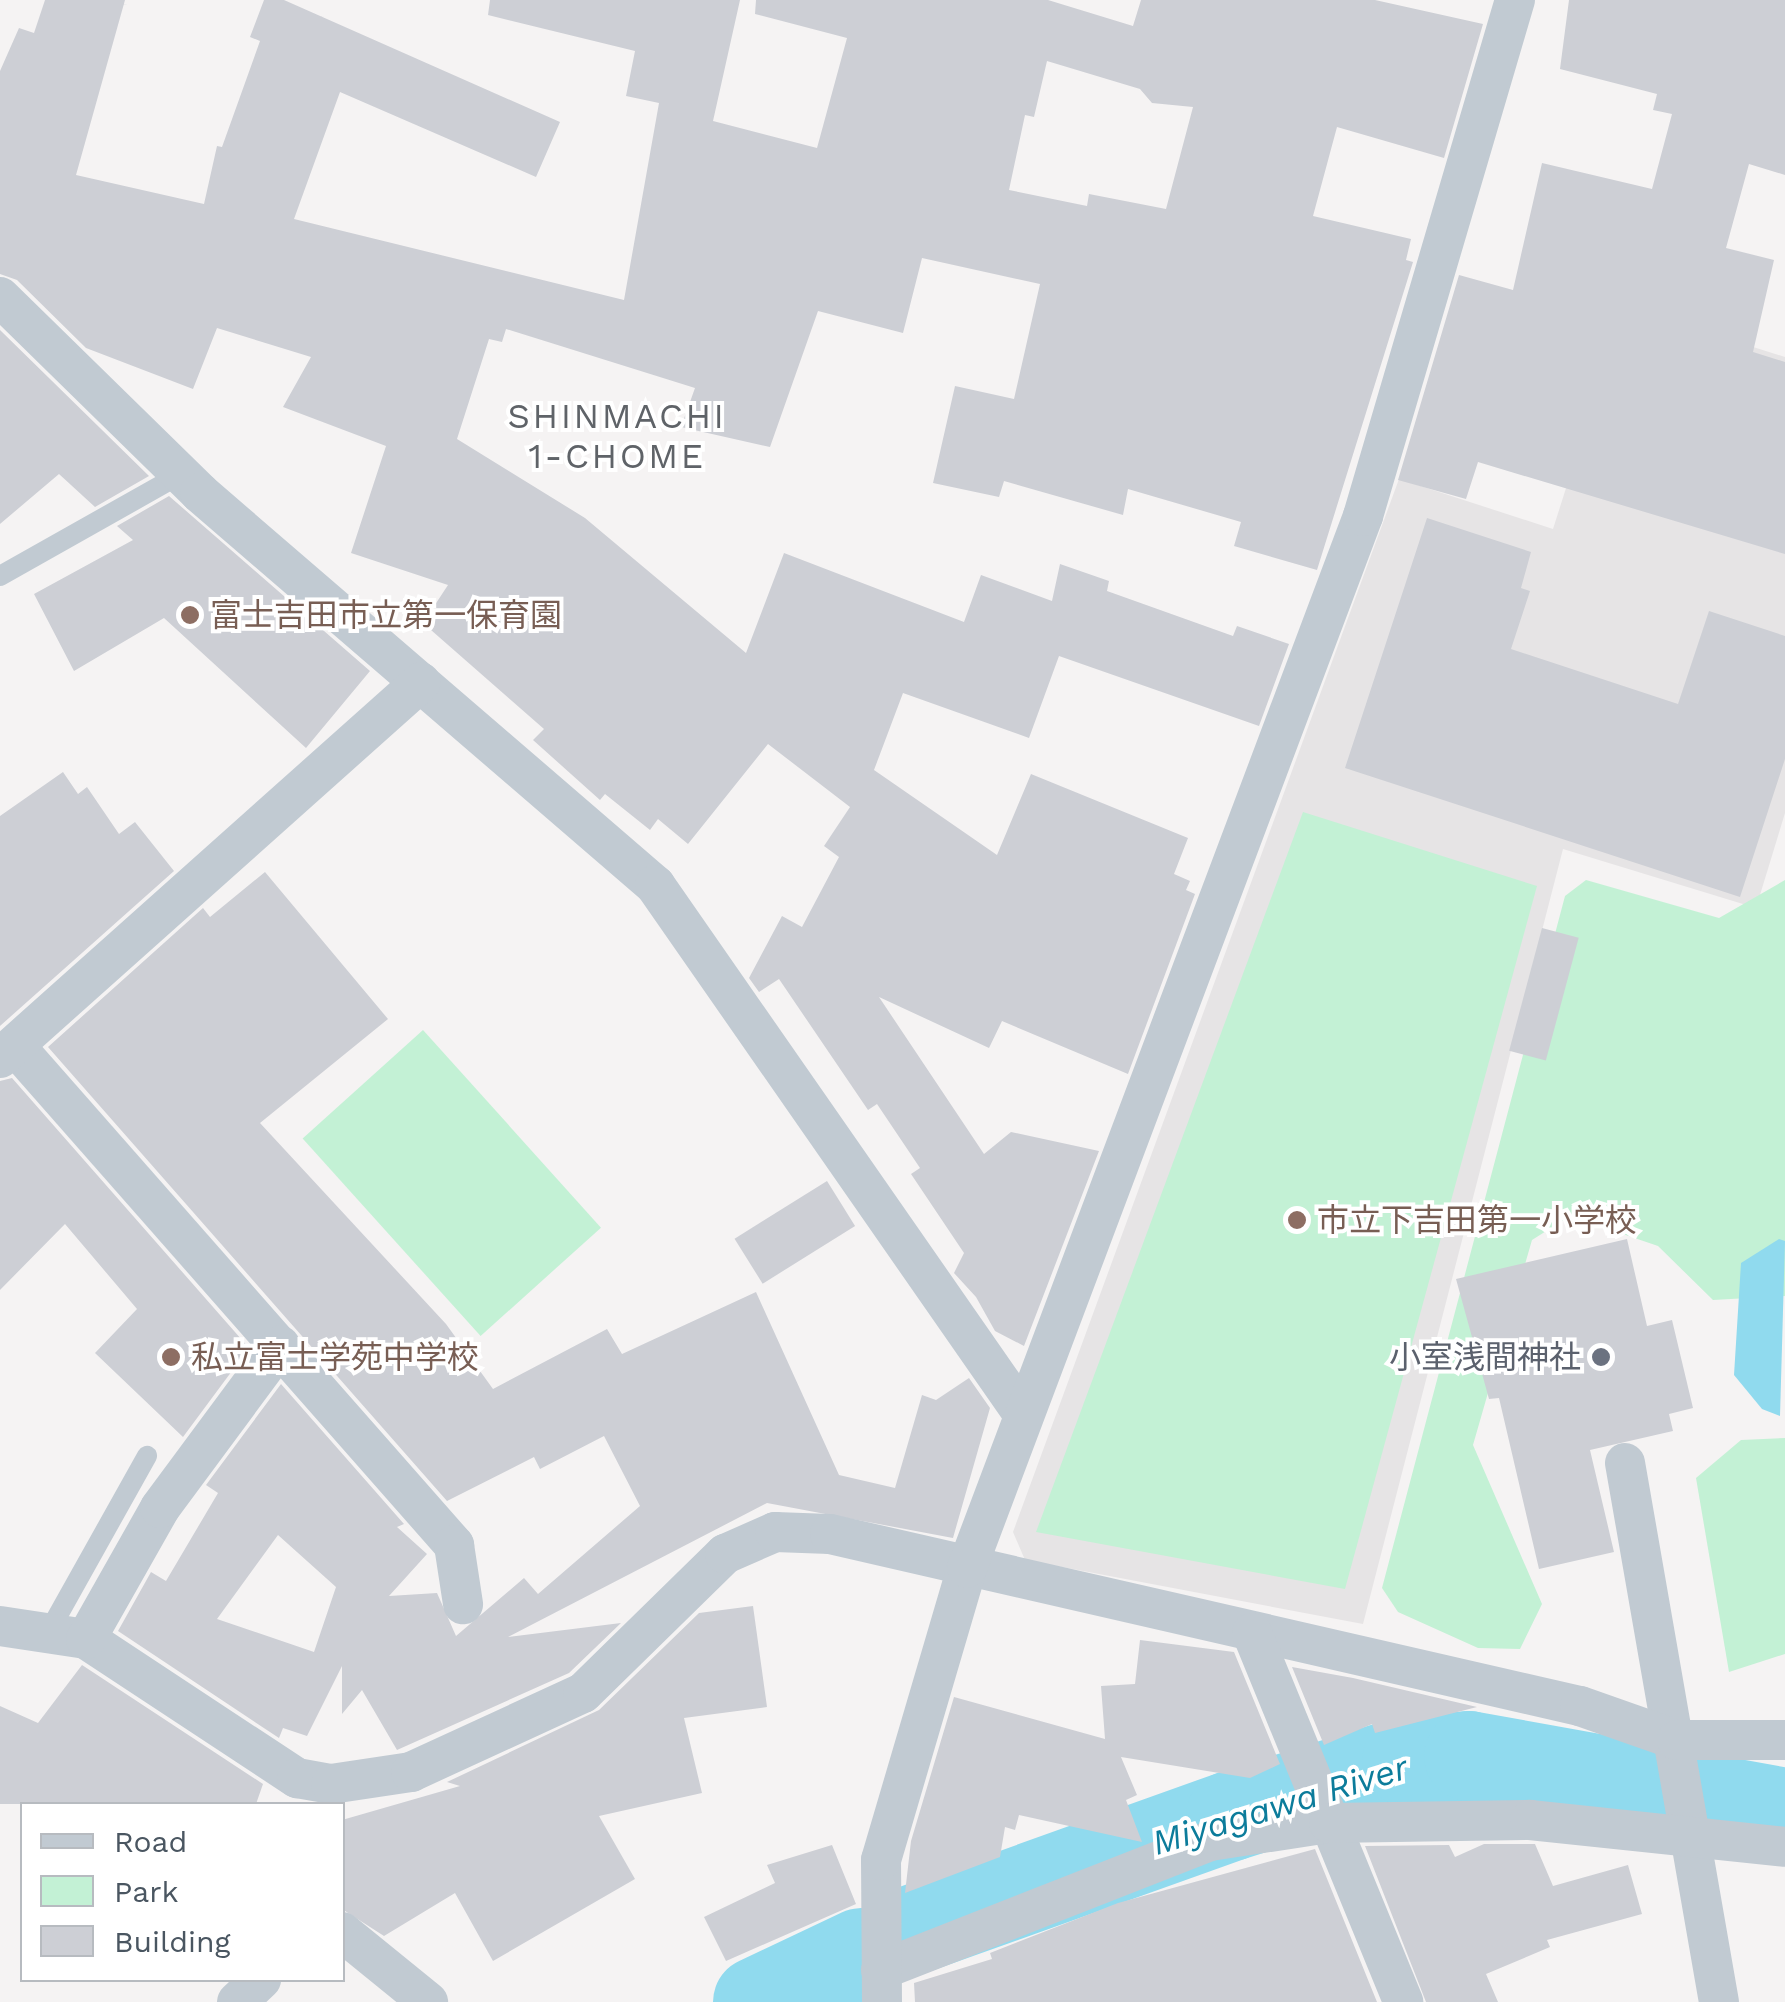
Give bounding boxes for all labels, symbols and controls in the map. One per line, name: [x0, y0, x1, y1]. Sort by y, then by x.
district label: SHINMACHI 1-CHOME: [508, 395, 726, 477]
place label: 富士吉田市立第一保育園: [210, 596, 562, 634]
marker: 富士吉田市立第一保育園: [179, 604, 201, 626]
place label: 市立下吉田第一小学校: [1317, 1201, 1637, 1239]
marker: 市立下吉田第一小学校: [1286, 1209, 1308, 1231]
place label: 私立富士学苑中学校: [191, 1338, 479, 1376]
place label: 小室浅間神社: [1389, 1338, 1581, 1376]
marker: 私立富士学苑中学校: [160, 1346, 182, 1368]
marker: 小室浅間神社: [1590, 1346, 1612, 1368]
water label: Miyagawa River: [1147, 1746, 1413, 1864]
legend: [20, 1802, 345, 1982]
text: Road: [114, 1824, 187, 1859]
text: Park: [114, 1874, 179, 1909]
text: Building: [114, 1924, 231, 1959]

